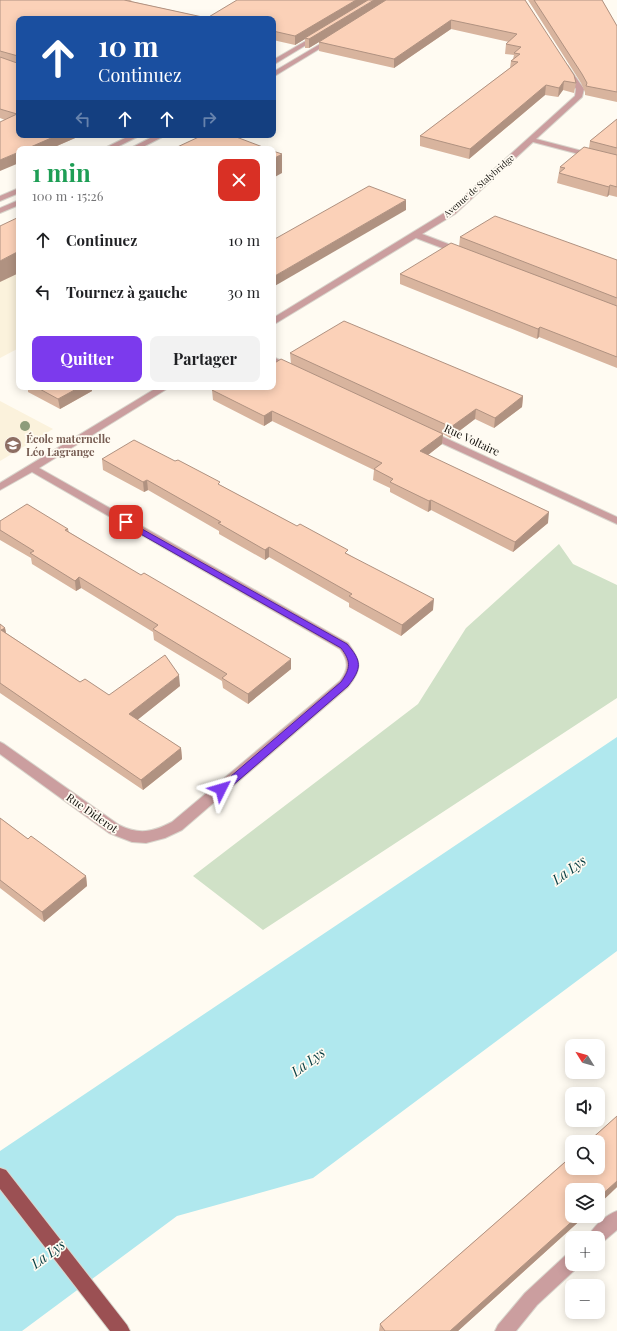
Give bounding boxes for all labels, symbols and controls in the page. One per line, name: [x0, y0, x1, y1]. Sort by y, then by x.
text: 10 m: [98, 27, 159, 64]
icon: ahead: [32, 32, 84, 84]
text: Continuez: [98, 63, 182, 87]
icon: left: [72, 108, 94, 130]
icon: ahead: [114, 108, 136, 130]
icon: ahead: [156, 108, 178, 130]
icon: right: [198, 108, 220, 130]
street label: Avenue de Stalybridge: [440, 151, 516, 220]
text: 1 min: [32, 156, 91, 188]
button: close: [218, 159, 260, 201]
text: 100 m · 15:26: [32, 187, 104, 204]
icon: ahead: [32, 229, 54, 251]
text: Continuez: [66, 230, 137, 250]
text: 10 m: [228, 230, 260, 250]
icon: left: [32, 281, 54, 303]
text: Tournez à gauche: [66, 282, 188, 302]
text: 30 m: [227, 282, 260, 302]
button: Quitter: [32, 336, 142, 382]
button: Partager: [150, 336, 260, 382]
street label: Rue Voltaire: [442, 420, 503, 459]
place label: École maternelle Léo Lagrange: [26, 431, 111, 459]
school or university icon: École maternelle Léo Lagrange: [3, 435, 23, 455]
pin: [109, 505, 143, 539]
icon: arrive: [115, 511, 137, 533]
position arrow: [200, 768, 242, 810]
street label: Rue Diderot: [64, 789, 121, 836]
water label: La Lys: [547, 850, 590, 889]
north arrow: [565, 1039, 605, 1079]
map controls: [565, 1039, 605, 1319]
water label: La Lys: [286, 1042, 329, 1081]
button: sound: [565, 1087, 605, 1127]
button: search: [565, 1135, 605, 1175]
button: layers: [565, 1183, 605, 1223]
button: +: [565, 1231, 605, 1271]
water label: La Lys: [26, 1234, 69, 1273]
button: −: [565, 1279, 605, 1319]

